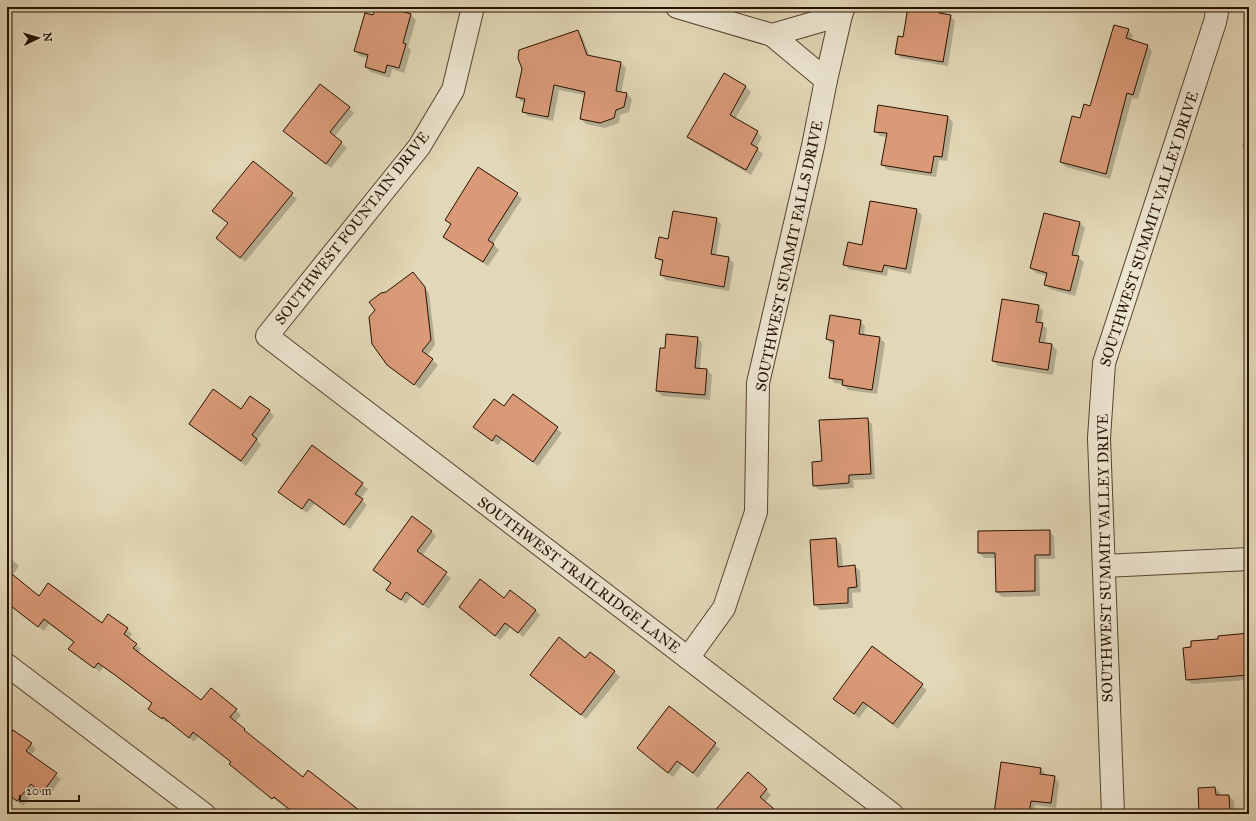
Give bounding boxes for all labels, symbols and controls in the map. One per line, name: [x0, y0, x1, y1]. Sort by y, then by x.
north arrow: [18, 18, 58, 58]
text: N: [41, 32, 54, 43]
street label: SOUTHWEST SUMMIT VALLEY DRIVE: [1096, 89, 1202, 369]
street label: SOUTHWEST SUMMIT FALLS DRIVE: [751, 119, 827, 393]
street label: SOUTHWEST FOUNTAIN DRIVE: [271, 128, 433, 328]
street label: SOUTHWEST SUMMIT VALLEY DRIVE: [1093, 413, 1117, 702]
street label: SOUTHWEST TRAILRIDGE LANE: [474, 493, 684, 657]
scale bar: [20, 777, 79, 803]
text: 20 m: [26, 784, 52, 798]

